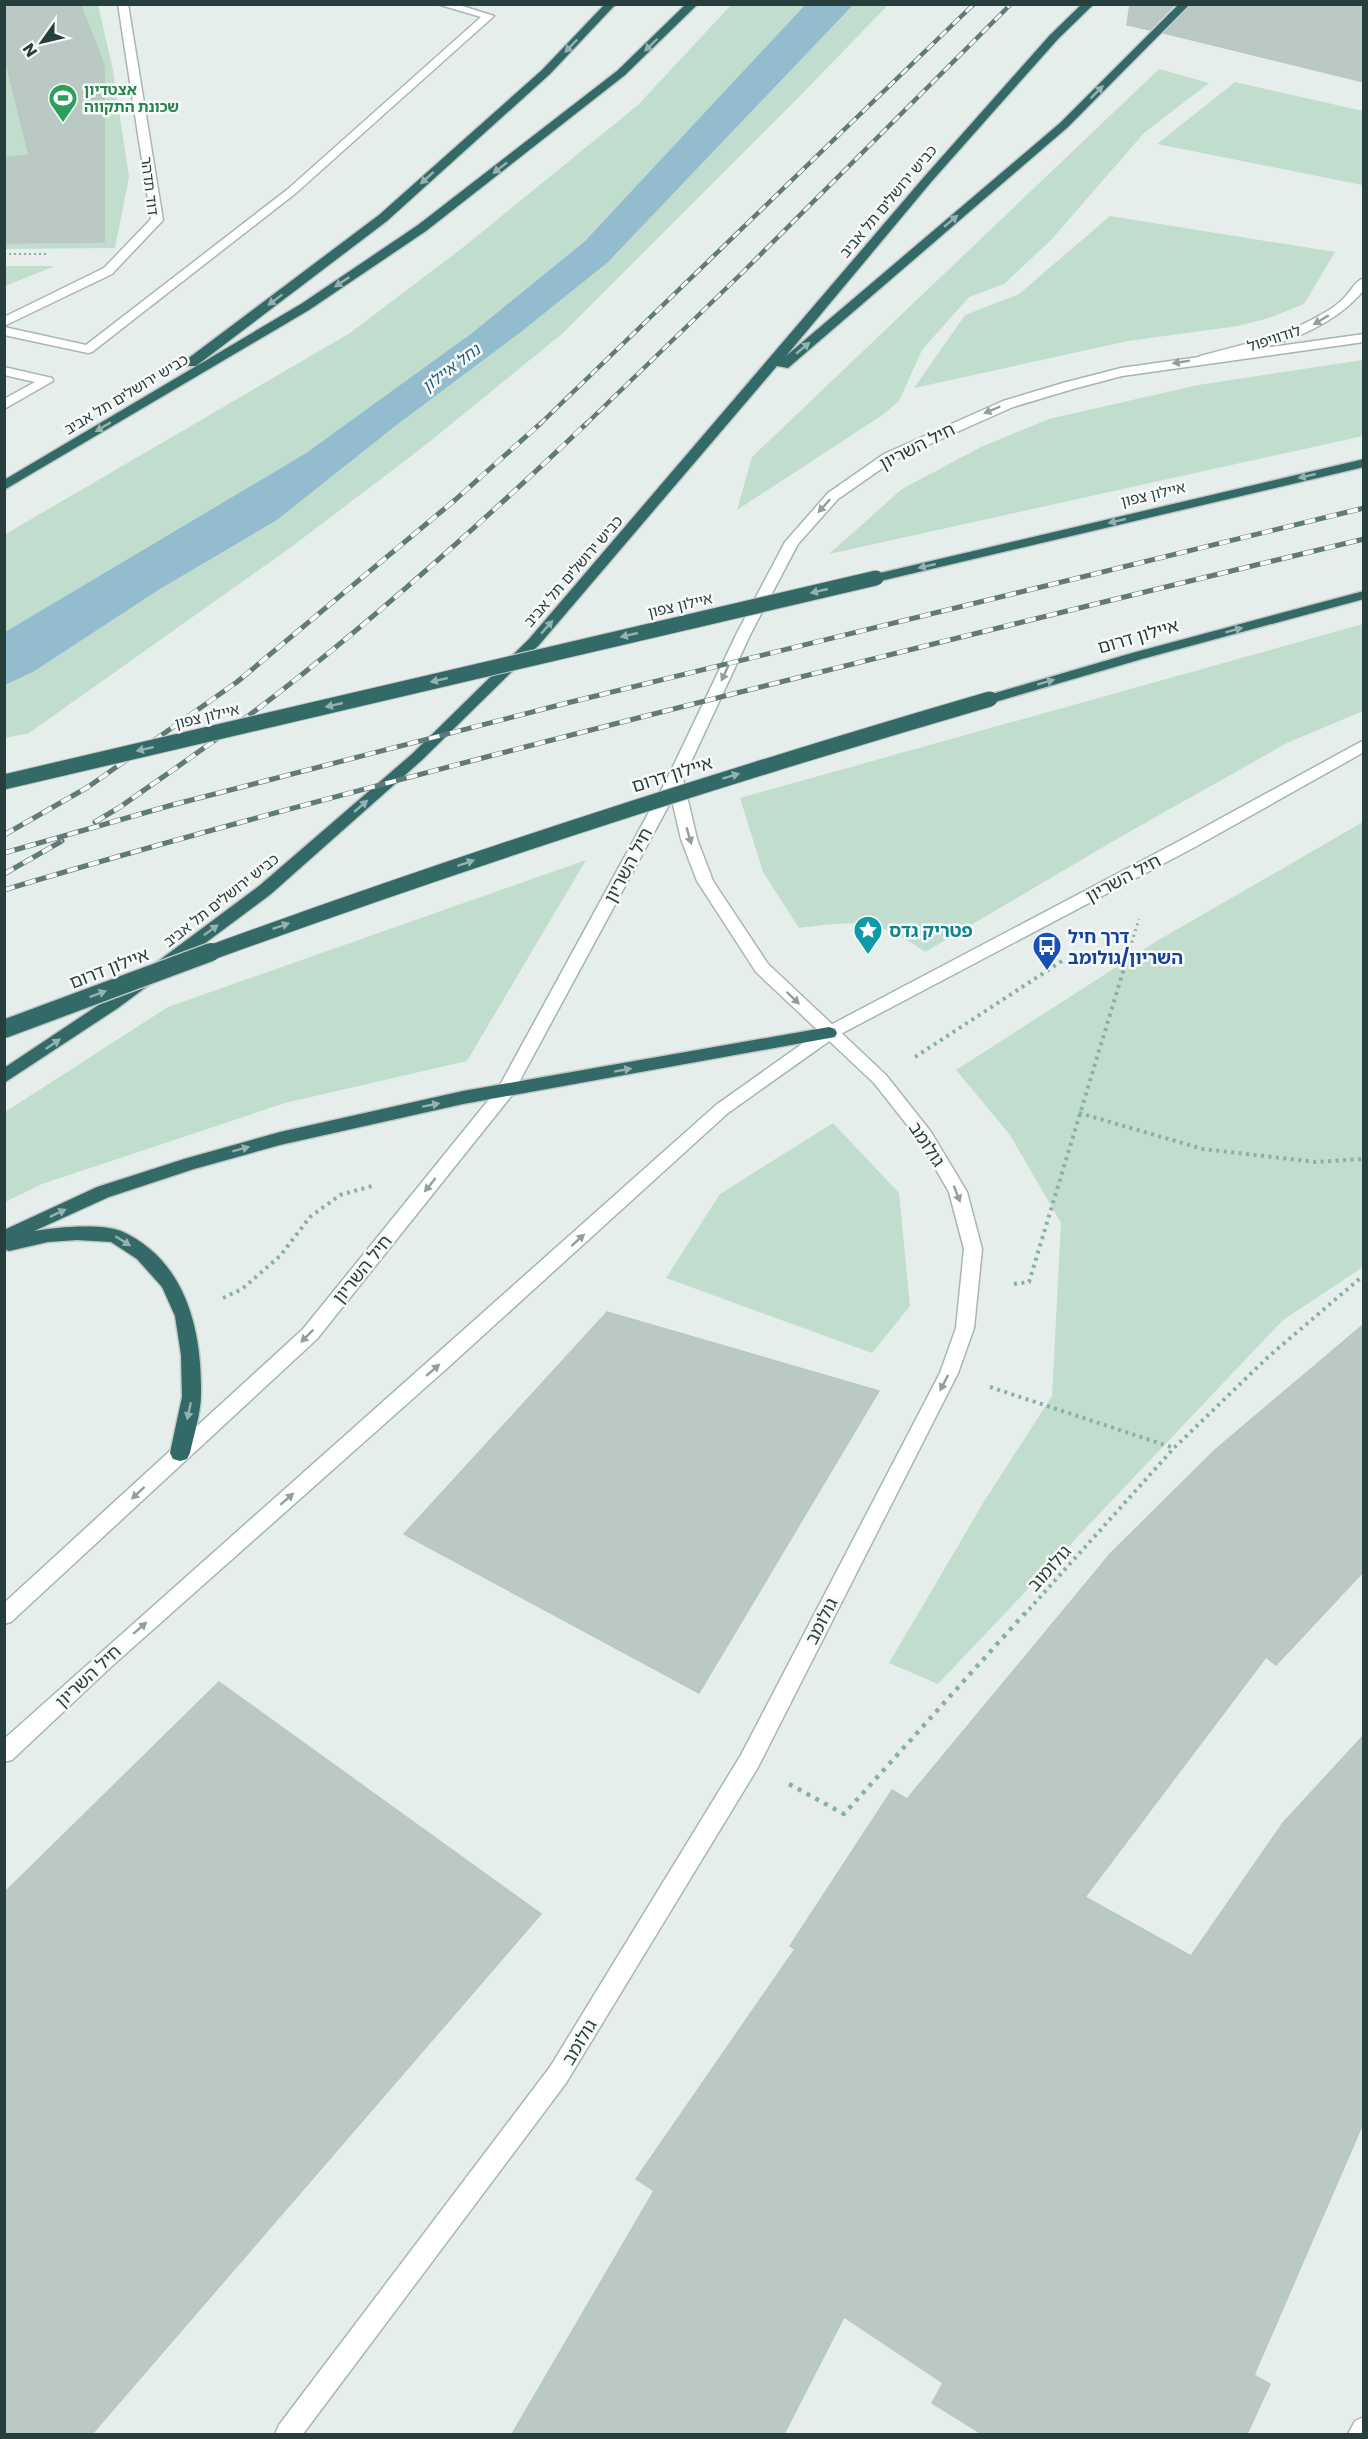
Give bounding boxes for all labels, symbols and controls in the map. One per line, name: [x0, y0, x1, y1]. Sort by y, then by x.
north arrow: [12, 12, 72, 72]
one-way arrow: [643, 38, 658, 52]
text: N: [17, 39, 43, 62]
one-way arrow: [564, 39, 578, 53]
place label: אצטדיון שכונת התקווה: [84, 79, 179, 117]
sports icon: אצטדיון שכונת התקווה: [47, 82, 79, 124]
one-way arrow: [1090, 85, 1104, 99]
street label: כביש ירושלים תל אביב: [835, 140, 942, 262]
street label: דוד תדהר: [136, 155, 164, 217]
one-way arrow: [492, 161, 507, 173]
one-way arrow: [420, 171, 435, 184]
one-way arrow: [944, 214, 959, 228]
one-way arrow: [334, 277, 350, 288]
one-way arrow: [267, 293, 282, 305]
one-way arrow: [1313, 315, 1329, 326]
street label: לודוויפול: [1245, 319, 1304, 356]
water label: נחל איילון: [417, 338, 486, 397]
one-way arrow: [795, 342, 810, 355]
street label: כביש ירושלים תל אביב: [60, 348, 192, 439]
one-way arrow: [1171, 358, 1190, 367]
one-way arrow: [983, 406, 1001, 416]
street label: חיל השריון: [875, 416, 959, 476]
one-way arrow: [95, 421, 111, 432]
one-way arrow: [1297, 472, 1316, 482]
street label: איילון צפון: [1119, 476, 1187, 512]
one-way arrow: [817, 499, 831, 514]
street label: כביש ירושלים תל אביב: [519, 511, 627, 631]
one-way arrow: [1107, 517, 1126, 526]
one-way arrow: [918, 561, 936, 571]
street label: איילון צפון: [646, 587, 714, 623]
one-way arrow: [809, 587, 828, 596]
street label: איילון דרום: [1095, 613, 1181, 659]
one-way arrow: [540, 619, 553, 635]
one-way arrow: [1225, 625, 1243, 634]
one-way arrow: [620, 631, 639, 641]
one-way arrow: [721, 664, 730, 681]
one-way arrow: [430, 676, 449, 685]
one-way arrow: [1038, 677, 1056, 686]
street label: איילון צפון: [173, 698, 241, 734]
one-way arrow: [325, 700, 344, 710]
one-way arrow: [135, 745, 154, 755]
street label: איילון דרום: [629, 750, 715, 798]
one-way arrow: [722, 771, 740, 780]
one-way arrow: [353, 800, 368, 813]
street label: חיל השריון: [598, 823, 658, 907]
one-way arrow: [685, 827, 694, 845]
street label: כביש ירושלים תל אביב: [159, 848, 283, 952]
street label: חיל השריון: [1081, 848, 1165, 908]
one-way arrow: [457, 858, 475, 868]
place icon: פטריק גדס: [852, 914, 884, 956]
place label: פטריק גדס: [889, 918, 973, 943]
one-way arrow: [273, 921, 291, 931]
one-way arrow: [203, 924, 219, 936]
place label: דרך חיל השריון/גולומב: [1068, 924, 1183, 970]
bus stop icon: דרך חיל השריון/גולומב: [1031, 930, 1063, 972]
street label: איילון דרום: [66, 941, 152, 995]
one-way arrow: [90, 988, 108, 998]
one-way arrow: [786, 991, 801, 1005]
one-way arrow: [45, 1039, 61, 1050]
one-way arrow: [614, 1065, 633, 1074]
one-way arrow: [422, 1100, 441, 1109]
street label: גולומב: [903, 1117, 951, 1172]
one-way arrow: [232, 1144, 251, 1154]
one-way arrow: [423, 1177, 436, 1193]
one-way arrow: [952, 1186, 962, 1204]
one-way arrow: [49, 1209, 66, 1218]
street label: חיל השריון: [327, 1229, 397, 1309]
one-way arrow: [570, 1234, 585, 1247]
one-way arrow: [115, 1236, 131, 1247]
one-way arrow: [300, 1329, 314, 1343]
one-way arrow: [425, 1364, 440, 1377]
one-way arrow: [939, 1374, 949, 1391]
one-way arrow: [184, 1402, 193, 1421]
one-way arrow: [130, 1486, 145, 1500]
one-way arrow: [279, 1492, 294, 1506]
street label: גולומוב: [1021, 1539, 1077, 1597]
street label: גולומב: [799, 1593, 843, 1649]
one-way arrow: [132, 1622, 147, 1635]
street label: חיל השריון: [50, 1639, 126, 1713]
street label: גולומב: [556, 2014, 603, 2069]

